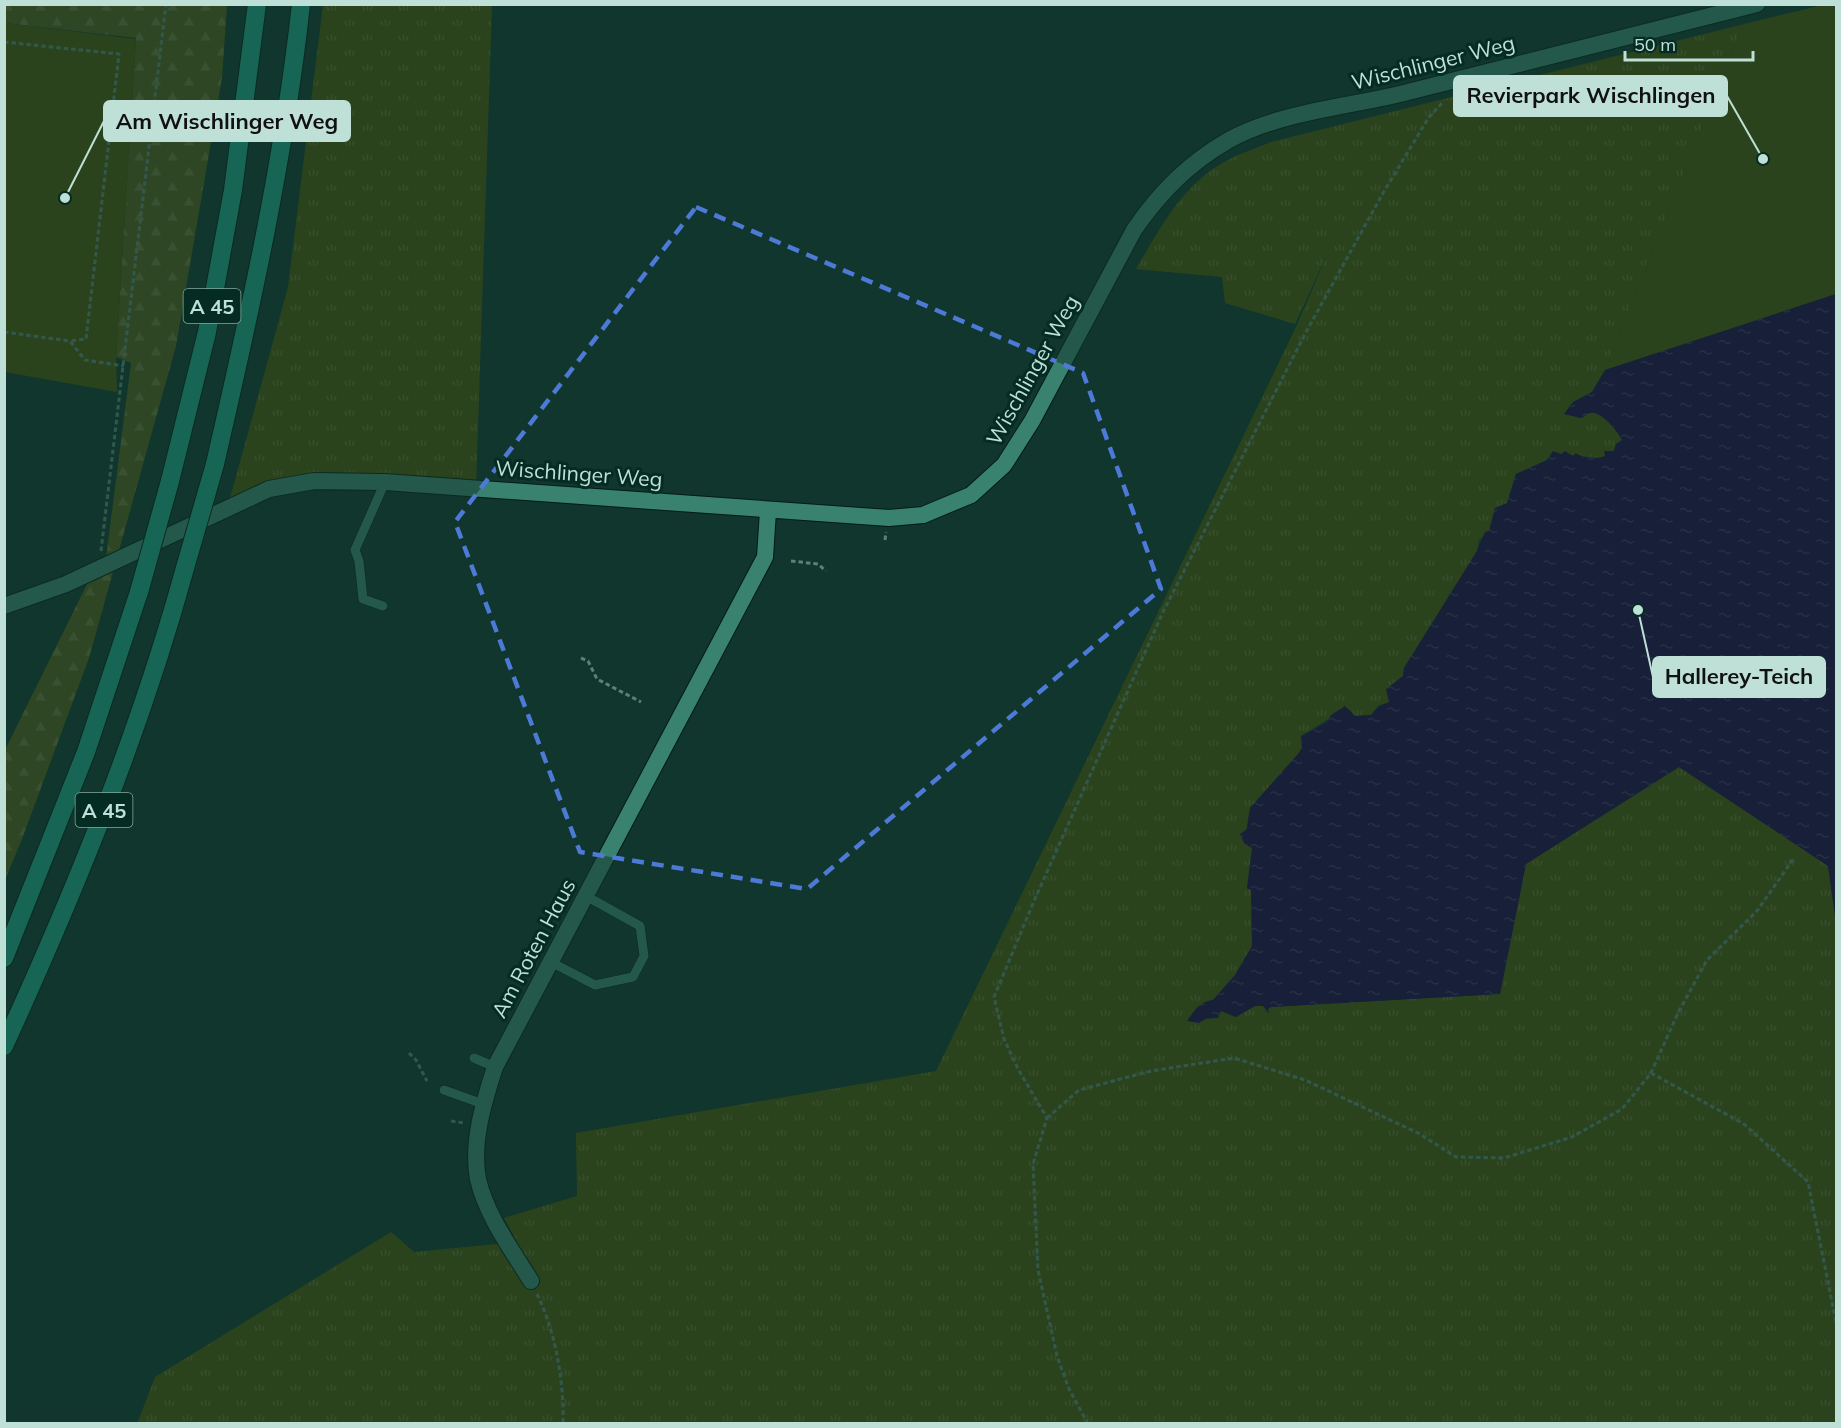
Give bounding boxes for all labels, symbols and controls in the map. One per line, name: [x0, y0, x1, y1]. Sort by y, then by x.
scale bar: [1625, 24, 1752, 62]
street label: Wischlinger Weg: [1349, 29, 1517, 95]
text: 50 m: [1634, 33, 1676, 56]
callout: Revierpark Wischlingen: [1454, 76, 1727, 116]
text: Revierpark Wischlingen: [1466, 81, 1716, 109]
callout: Am Wischlinger Weg: [104, 101, 350, 141]
text: Am Wischlinger Weg: [116, 107, 338, 135]
road number: A 45: [184, 289, 240, 323]
street label: Wischlinger Weg: [980, 291, 1084, 449]
street label: Wischlinger Weg: [495, 454, 663, 492]
callout: Hallerey-Teich: [1653, 657, 1825, 697]
text: Hallerey-Teich: [1665, 662, 1813, 690]
road number: A 45: [76, 793, 132, 827]
street label: Am Roten Haus: [486, 874, 580, 1022]

